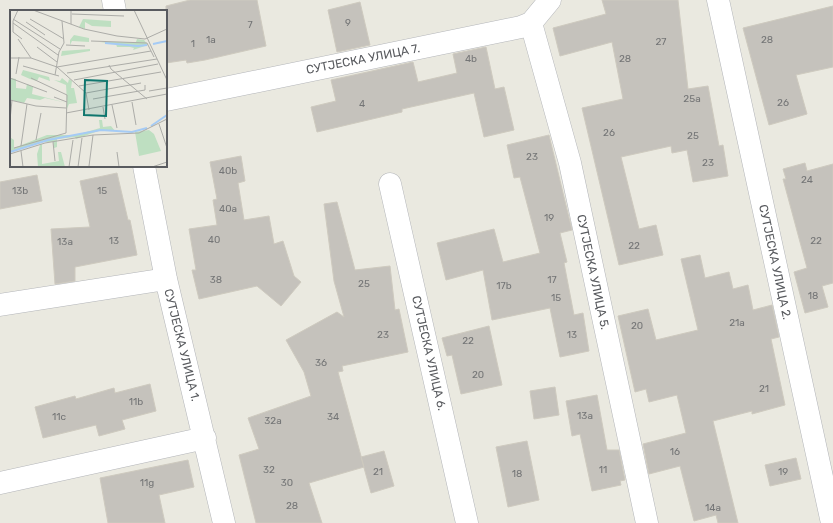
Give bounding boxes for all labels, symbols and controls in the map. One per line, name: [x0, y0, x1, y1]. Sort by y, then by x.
inset map: [10, 10, 167, 167]
house number: 9: [345, 17, 351, 29]
house number: 7: [247, 19, 253, 31]
house number: 1a: [206, 34, 216, 46]
house number: 28: [761, 34, 773, 46]
house number: 27: [656, 36, 667, 48]
house number: 1: [191, 38, 195, 50]
street label: СУТЈЕСКА УЛИЦА 7.: [305, 41, 421, 77]
house number: 4b: [465, 53, 477, 65]
house number: 28: [619, 53, 631, 65]
house number: 25a: [683, 93, 701, 105]
house number: 26: [777, 97, 789, 109]
house number: 4: [359, 98, 365, 110]
house number: 26: [603, 127, 615, 139]
house number: 25: [687, 130, 699, 142]
house number: 23: [526, 151, 538, 163]
house number: 23: [702, 157, 714, 169]
house number: 40b: [219, 165, 237, 177]
house number: 24: [801, 174, 813, 186]
house number: 13b: [12, 185, 28, 197]
house number: 15: [97, 185, 107, 197]
house number: 40a: [219, 203, 237, 215]
street label: СУТЈЕСКА УЛИЦА 2.: [756, 203, 794, 321]
house number: 19: [544, 212, 554, 224]
street label: СУТЈЕСКА УЛИЦА 5.: [574, 213, 612, 331]
house number: 40: [208, 234, 220, 246]
house number: 13: [109, 235, 119, 247]
house number: 22: [810, 235, 822, 247]
house number: 13a: [57, 236, 73, 248]
house number: 22: [628, 240, 640, 252]
house number: 38: [210, 274, 222, 286]
house number: 17: [547, 274, 557, 286]
house number: 25: [358, 278, 370, 290]
house number: 17b: [496, 280, 512, 292]
street label: СУТЈЕСКА УЛИЦА 1.: [161, 287, 203, 403]
house number: 18: [808, 290, 818, 302]
house number: 15: [551, 292, 561, 304]
street label: СУТЈЕСКА УЛИЦА 6.: [409, 294, 449, 412]
house number: 21a: [729, 317, 745, 329]
house number: 20: [631, 320, 643, 332]
house number: 23: [377, 329, 389, 341]
house number: 13: [567, 329, 577, 341]
house number: 22: [462, 335, 474, 347]
house number: 36: [315, 357, 327, 369]
house number: 20: [472, 369, 484, 381]
house number: 21: [759, 383, 769, 395]
house number: 11b: [129, 396, 143, 408]
house number: 13a: [577, 410, 593, 422]
house number: 11c: [52, 411, 67, 423]
house number: 34: [327, 411, 339, 423]
house number: 32a: [264, 415, 282, 427]
house number: 16: [670, 446, 680, 458]
house number: 32: [263, 464, 275, 476]
house number: 11: [599, 464, 607, 476]
house number: 21: [373, 466, 383, 478]
house number: 19: [778, 466, 788, 478]
house number: 18: [512, 468, 522, 480]
house number: 11g: [140, 477, 154, 489]
house number: 30: [281, 477, 293, 489]
house number: 28: [286, 500, 298, 512]
house number: 14a: [705, 502, 721, 514]

